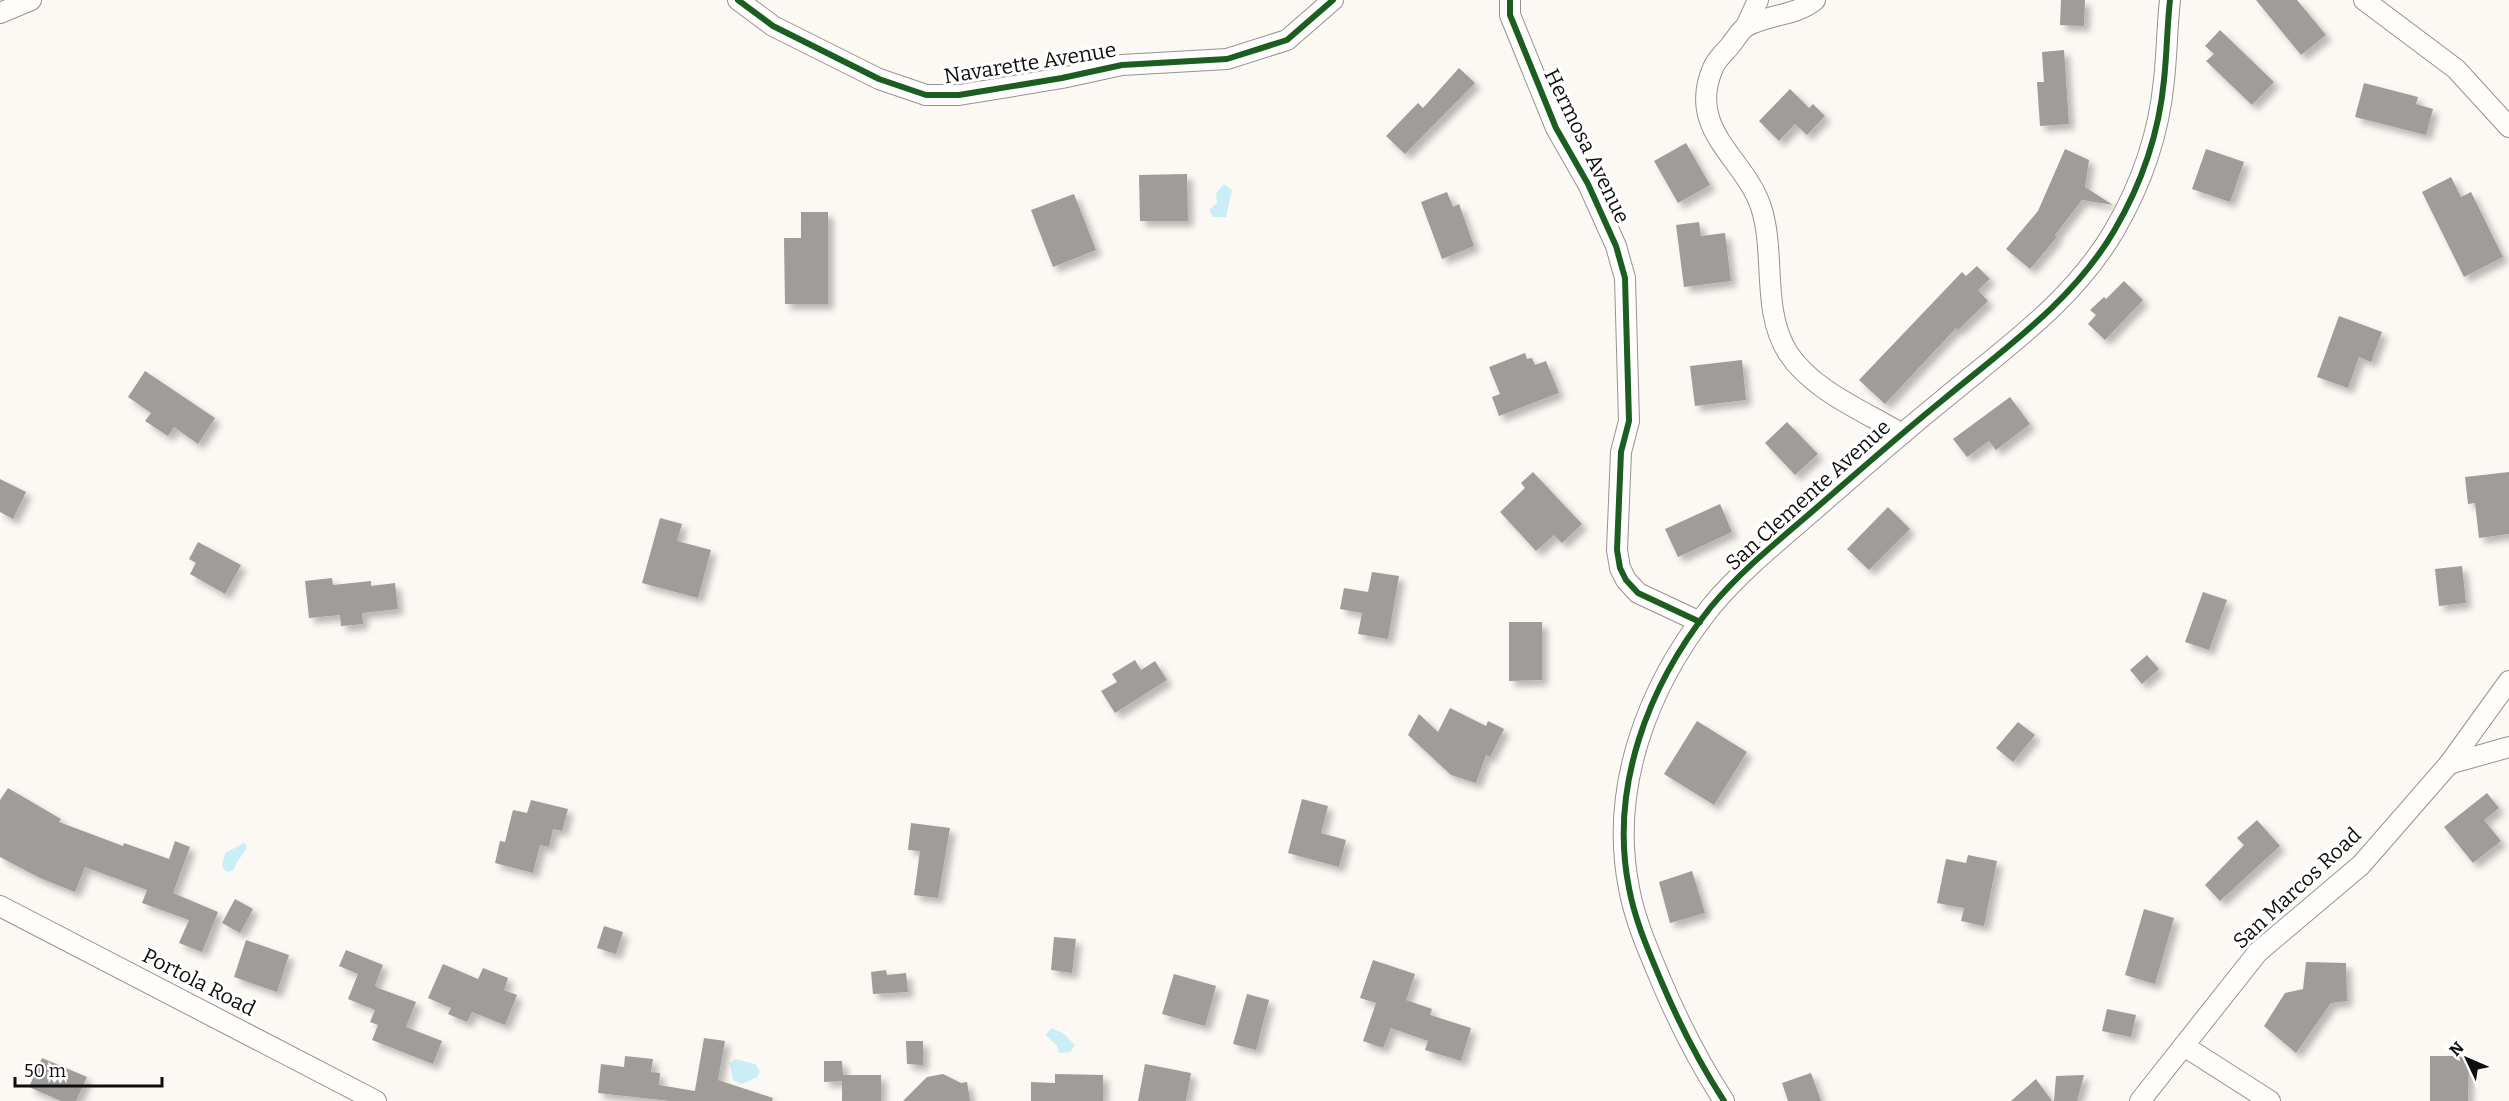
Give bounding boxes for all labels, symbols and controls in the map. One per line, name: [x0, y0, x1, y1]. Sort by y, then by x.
street label: Navarette Avenue: [942, 37, 1118, 89]
street label: Hermosa Avenue: [1538, 65, 1636, 227]
street label: San Clemente Avenue: [1720, 414, 1896, 576]
street label: San Marcos Road: [2228, 822, 2366, 954]
street label: Portola Road: [138, 942, 260, 1022]
north arrow: [2437, 1029, 2497, 1089]
text: N: [2445, 1038, 2468, 1060]
scale bar: [15, 1050, 162, 1088]
text: 50 m: [24, 1060, 66, 1082]

